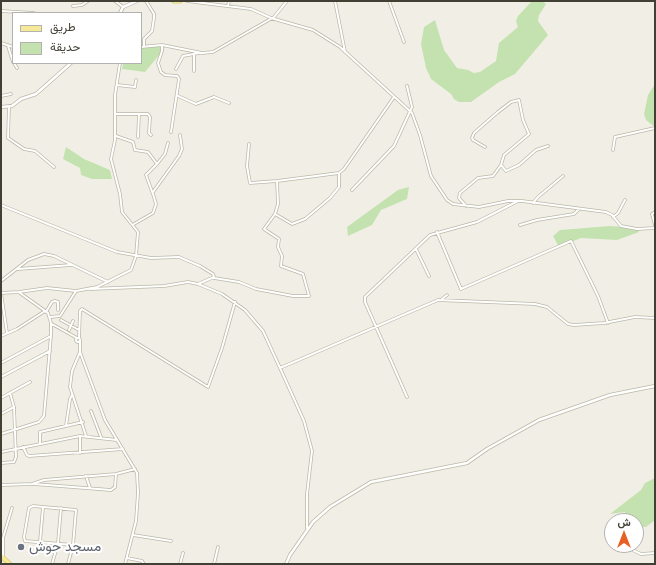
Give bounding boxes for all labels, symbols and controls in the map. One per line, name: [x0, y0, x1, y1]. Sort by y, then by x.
legend: [12, 12, 142, 64]
text: طريق: [50, 19, 75, 34]
text: حديقة: [50, 39, 80, 54]
north arrow: [604, 513, 644, 553]
text: ش: [617, 515, 631, 529]
place label: مسجد حوش: [29, 539, 101, 555]
marker: مسجد حوش: [16, 542, 26, 552]

